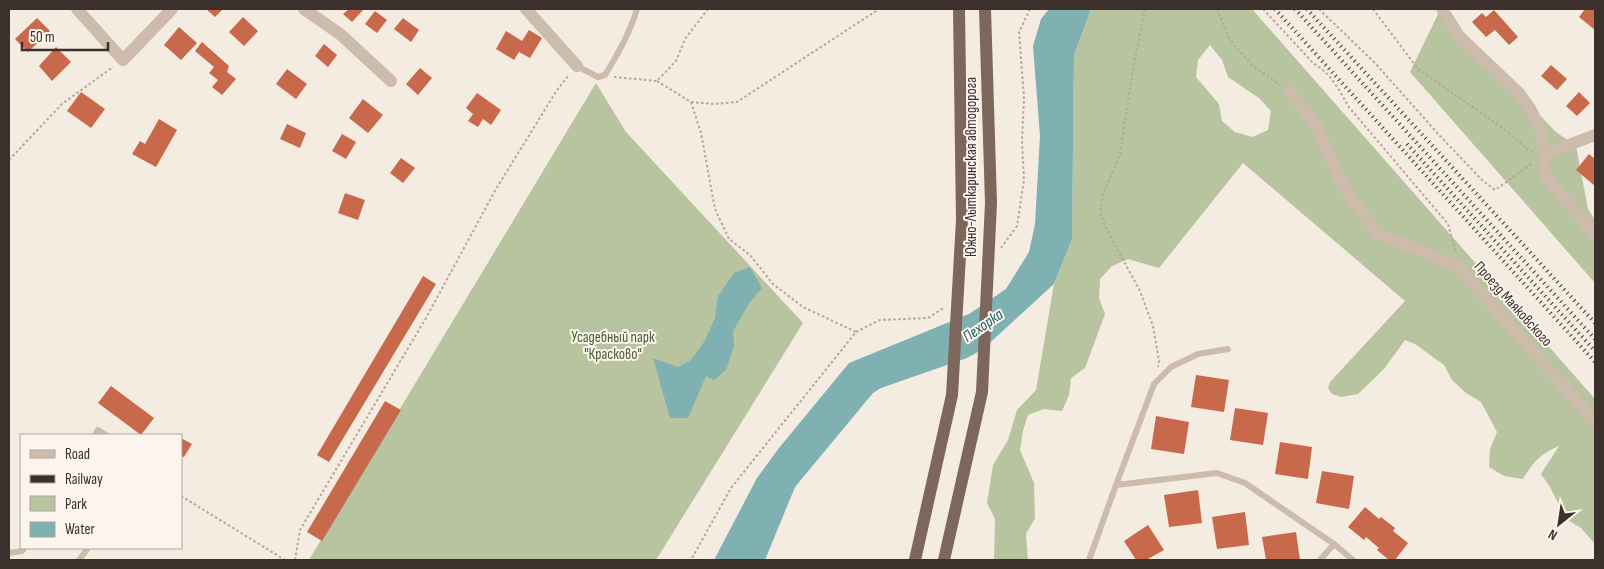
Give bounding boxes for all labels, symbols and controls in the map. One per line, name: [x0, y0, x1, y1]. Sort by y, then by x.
scale bar: [22, 20, 109, 52]
text: 50 m: [30, 28, 55, 47]
street label: Южно-Лыткаринская автодорога: [962, 77, 981, 257]
street label: Проезд Маяковского: [1470, 257, 1556, 351]
water label: Пехорка: [959, 305, 1007, 347]
park label: Усадебный парк "Красково": [571, 328, 655, 364]
legend: [20, 434, 182, 549]
text: Road: [65, 445, 90, 464]
text: Railway: [65, 470, 103, 489]
text: Park: [65, 495, 87, 514]
north arrow: [1534, 499, 1584, 549]
text: Water: [65, 520, 96, 539]
text: N: [1545, 526, 1560, 544]

